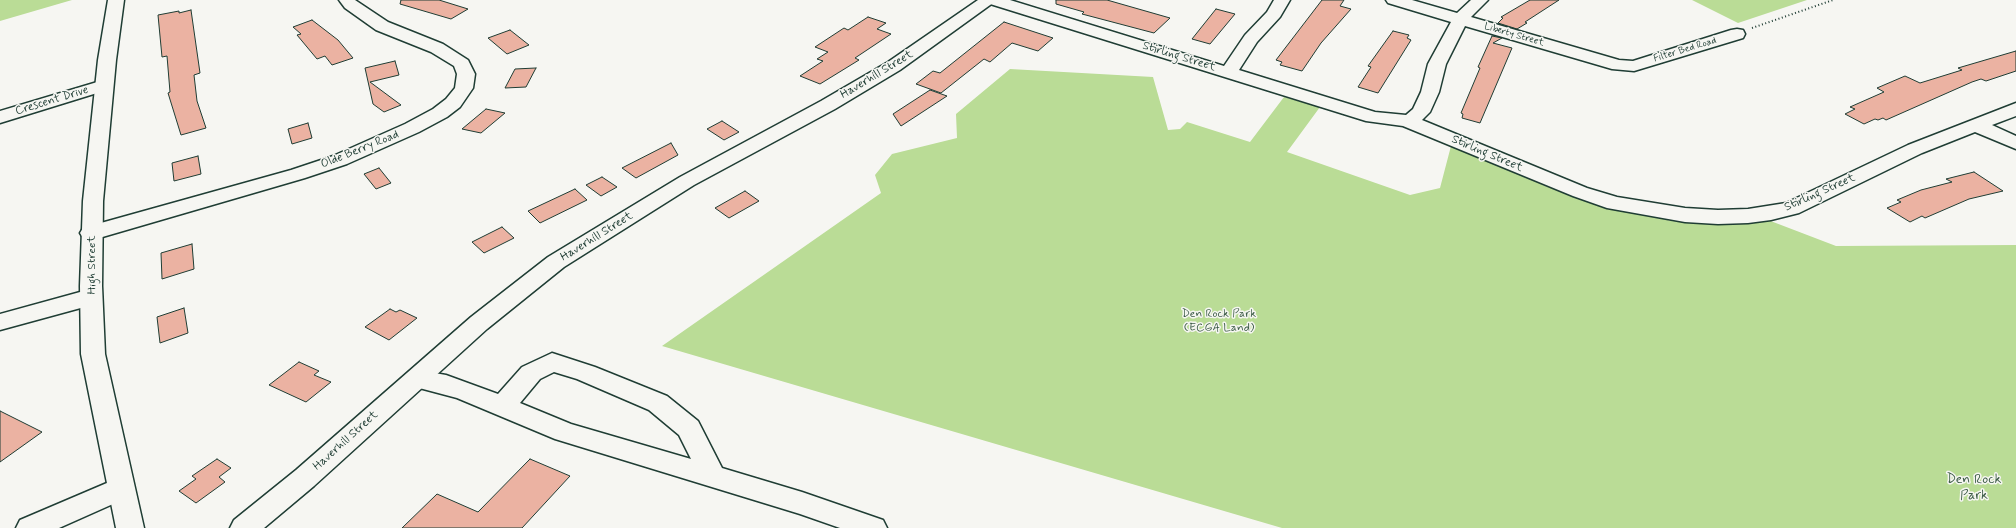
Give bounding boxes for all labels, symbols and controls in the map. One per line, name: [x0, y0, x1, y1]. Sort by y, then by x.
street label: Liberty Street: [1483, 21, 1545, 49]
street label: Filter Bed Road: [1652, 35, 1718, 65]
street label: Stirling Street: [1141, 39, 1217, 75]
street label: Haverhill Street: [838, 48, 916, 102]
street label: Crescent Drive: [14, 83, 90, 119]
street label: Olde Berry Road: [319, 128, 401, 172]
street label: Stirling Street: [1449, 133, 1525, 175]
street label: Stirling Street: [1782, 171, 1858, 215]
street label: Haverhill Street: [558, 209, 636, 265]
street label: High Street: [85, 235, 99, 295]
park label: Den Rock Park (ECGA Land): [1182, 307, 1256, 335]
street label: Haverhill Street: [311, 408, 381, 474]
park label: Den Rock Park: [1946, 472, 2002, 504]

